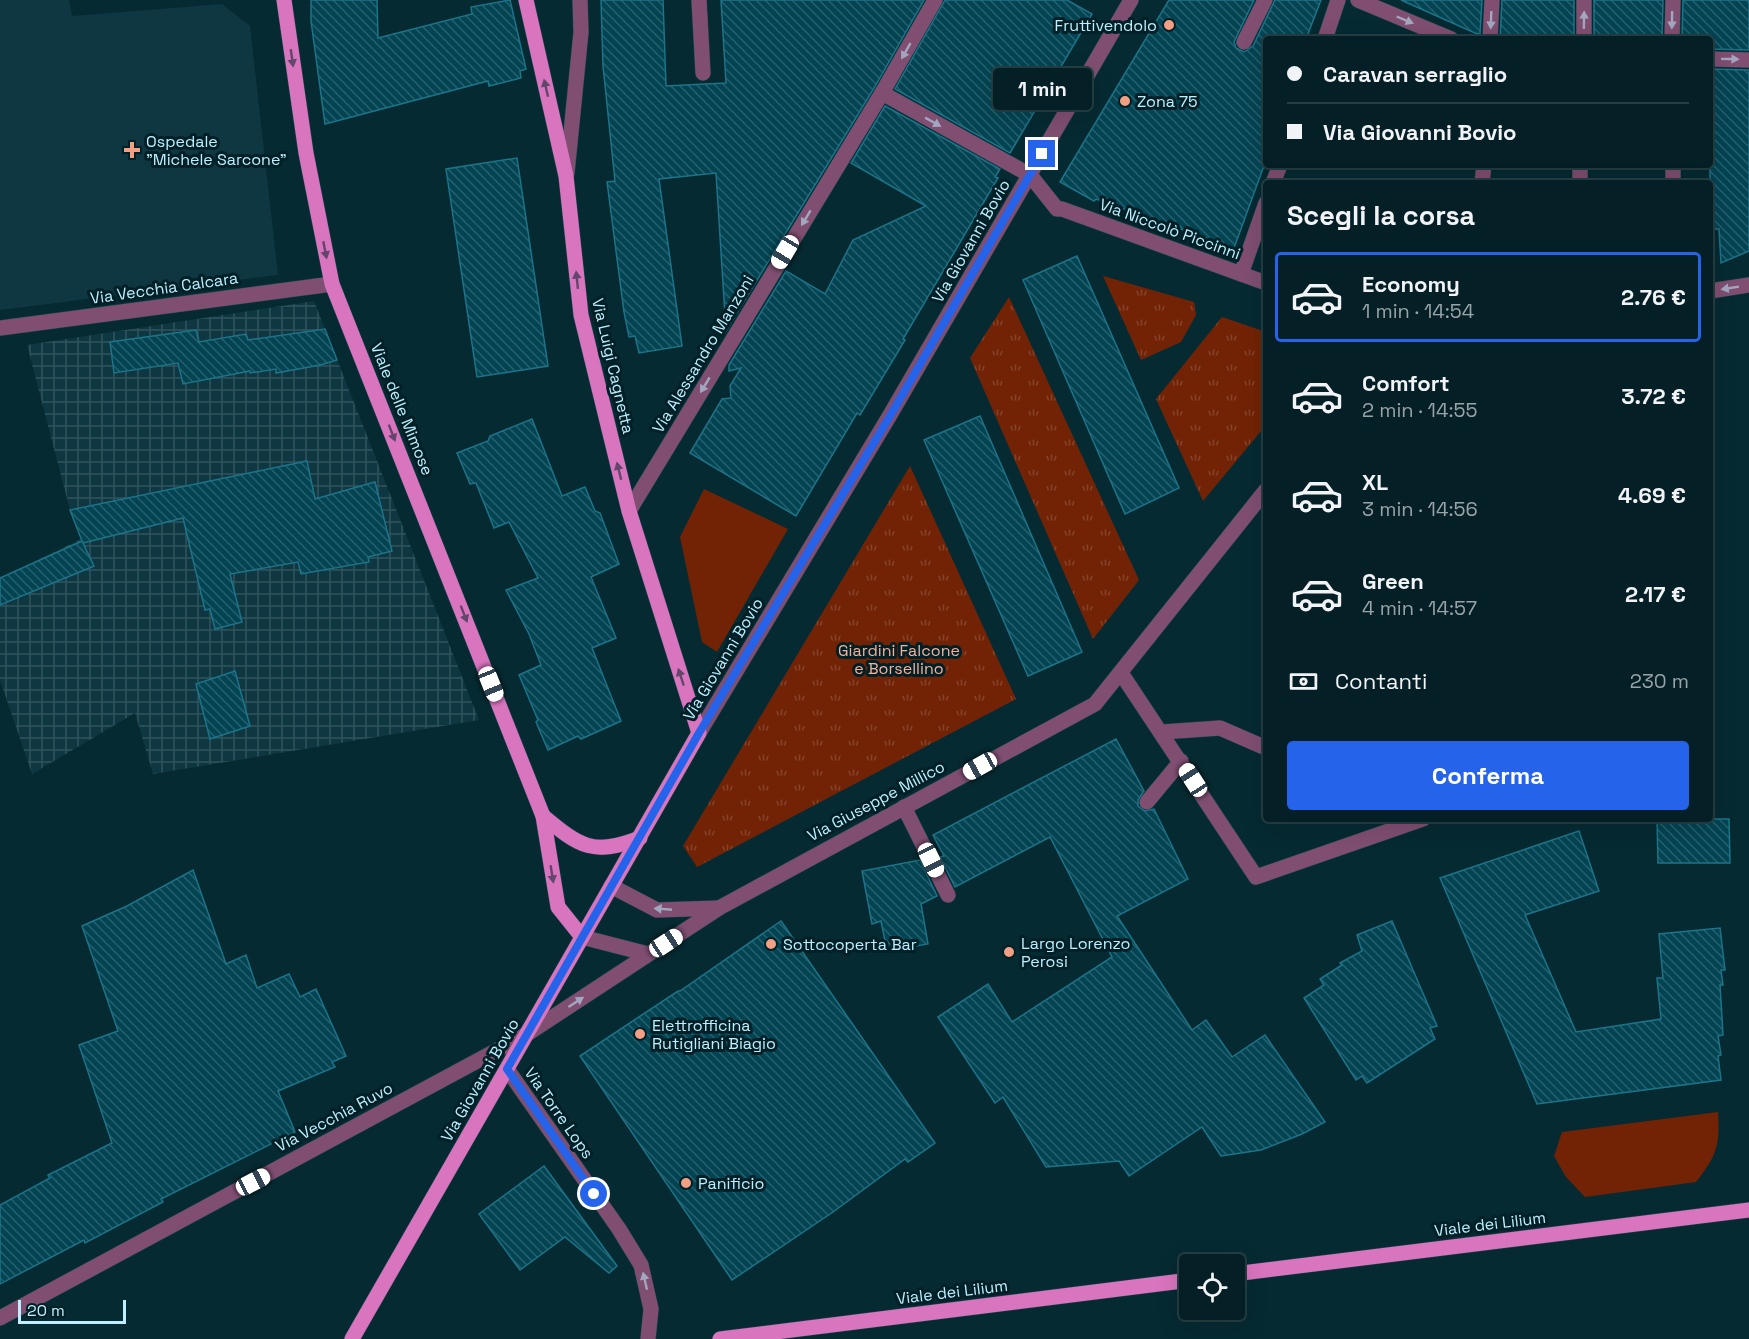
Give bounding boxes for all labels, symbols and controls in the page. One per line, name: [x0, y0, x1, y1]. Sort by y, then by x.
one-way arrow: [1486, 10, 1496, 29]
one-way arrow: [1579, 10, 1589, 29]
one-way arrow: [1667, 10, 1677, 29]
place label: Fruttivendolo: [1055, 15, 1157, 36]
one-way arrow: [1396, 15, 1414, 25]
marker: Fruttivendolo: [1162, 18, 1176, 32]
one-way arrow: [901, 43, 911, 60]
one-way arrow: [288, 48, 297, 67]
one-way arrow: [1720, 55, 1739, 64]
text: Caravan serraglio: [1323, 60, 1507, 88]
callout: 1 min: [992, 67, 1092, 109]
text: 1 min: [1018, 76, 1067, 102]
one-way arrow: [541, 79, 550, 98]
place label: Zona 75: [1137, 91, 1198, 112]
marker: Zona 75: [1118, 94, 1132, 108]
one-way arrow: [925, 117, 942, 127]
text: Via Giovanni Bovio: [1323, 118, 1517, 146]
place label: Ospedale "Michele Sarcone": [146, 131, 287, 170]
route end: [1028, 140, 1055, 167]
marker: Ospedale "Michele Sarcone": [123, 141, 141, 159]
street label: Via Giovanni Bovio: [927, 176, 1015, 306]
street label: Via Niccolò Piccinni: [1097, 194, 1243, 264]
text: Scegli la corsa: [1287, 198, 1475, 233]
one-way arrow: [801, 210, 812, 226]
car: [768, 232, 802, 272]
one-way arrow: [321, 241, 330, 260]
street label: Via Vecchia Calcara: [89, 267, 239, 309]
icon: car: [1290, 270, 1344, 324]
text: Economy: [1362, 270, 1460, 298]
one-way arrow: [572, 271, 582, 290]
street label: Via Alessandro Manzoni: [647, 271, 759, 437]
text: 2.76 €: [1621, 283, 1686, 311]
one-way arrow: [1720, 284, 1739, 293]
street label: Via Luigi Cagnetta: [587, 296, 639, 436]
text: 1 min · 14:54: [1362, 298, 1474, 324]
street label: Viale delle Mimose: [366, 340, 438, 478]
icon: car: [1290, 369, 1344, 423]
text: Comfort: [1362, 369, 1450, 397]
one-way arrow: [700, 377, 711, 393]
text: 3.72 €: [1621, 382, 1686, 410]
text: 2 min · 14:55: [1362, 397, 1477, 423]
one-way arrow: [387, 424, 397, 442]
one-way arrow: [614, 461, 623, 479]
icon: car: [1290, 468, 1344, 522]
text: XL: [1362, 468, 1388, 496]
text: 4.69 €: [1618, 481, 1686, 509]
text: 3 min · 14:56: [1362, 496, 1478, 522]
icon: car: [1290, 567, 1344, 621]
text: Green: [1362, 567, 1424, 595]
text: 2.17 €: [1625, 580, 1686, 608]
street label: Via Giovanni Bovio: [678, 594, 768, 724]
text: 4 min · 14:57: [1362, 595, 1477, 621]
one-way arrow: [460, 605, 469, 623]
park label: Giardini Falcone e Borsellino: [838, 640, 960, 679]
car: [476, 664, 506, 704]
icon: cash: [1287, 665, 1320, 698]
text: Contanti: [1335, 667, 1427, 695]
one-way arrow: [676, 668, 686, 686]
text: 230 m: [1630, 668, 1689, 694]
button: Conferma: [1287, 741, 1689, 810]
car: [960, 749, 1000, 783]
street label: Via Giuseppe Millico: [804, 756, 948, 846]
car: [1176, 760, 1210, 800]
car: [915, 840, 947, 880]
one-way arrow: [548, 864, 557, 883]
one-way arrow: [653, 904, 672, 914]
car: [646, 926, 686, 960]
place label: Largo Lorenzo Perosi: [1021, 933, 1130, 972]
place label: Sottocoperta Bar: [783, 934, 917, 955]
marker: Sottocoperta Bar: [764, 937, 778, 951]
marker: Largo Lorenzo Perosi: [1002, 945, 1016, 959]
one-way arrow: [568, 996, 584, 1007]
street label: Via Giovanni Bovio: [436, 1015, 524, 1145]
place label: Elettrofficina Rutigliani Biagio: [652, 1015, 776, 1054]
marker: Elettrofficina Rutigliani Biagio: [633, 1027, 647, 1041]
street label: Via Torre Lops: [520, 1063, 598, 1163]
street label: Via Vecchia Ruvo: [272, 1077, 396, 1157]
car: [233, 1166, 273, 1198]
place label: Panificio: [698, 1173, 764, 1194]
marker: Panificio: [679, 1176, 693, 1190]
route start: [580, 1180, 607, 1207]
street label: Viale dei Lilium: [1433, 1207, 1547, 1241]
map controls: [1179, 1254, 1245, 1320]
button: locate: [1179, 1254, 1245, 1320]
one-way arrow: [639, 1272, 649, 1291]
street label: Viale dei Lilium: [895, 1275, 1009, 1309]
scale bar: [18, 1297, 126, 1324]
text: 20 m: [27, 1300, 65, 1321]

